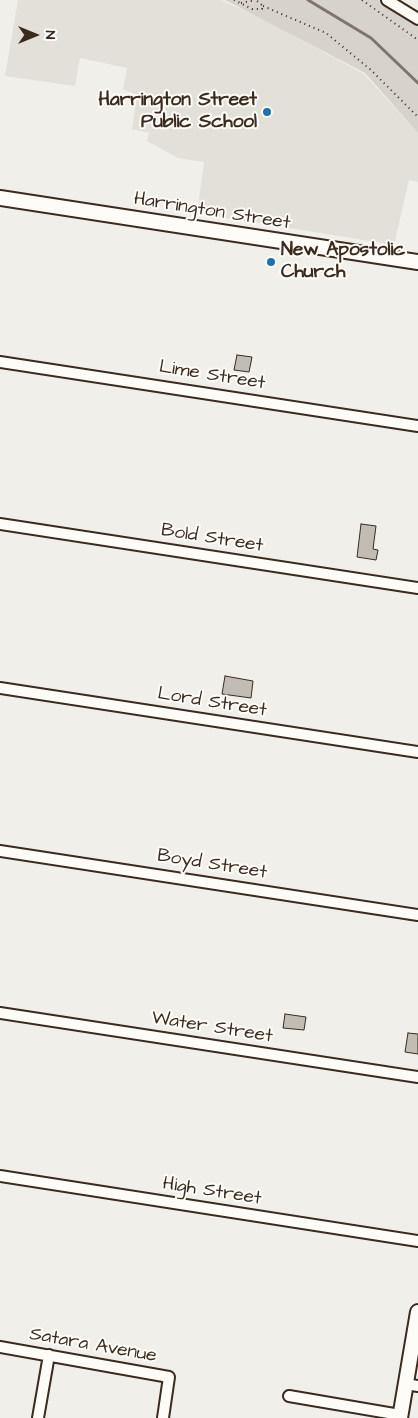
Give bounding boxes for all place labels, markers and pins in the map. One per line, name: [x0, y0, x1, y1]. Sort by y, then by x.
place label: Harrington Street Public School: [99, 90, 257, 134]
marker: Harrington Street Public School: [261, 106, 273, 118]
place label: New Apostolic Church: [281, 240, 405, 284]
marker: New Apostolic Church: [265, 256, 277, 268]

